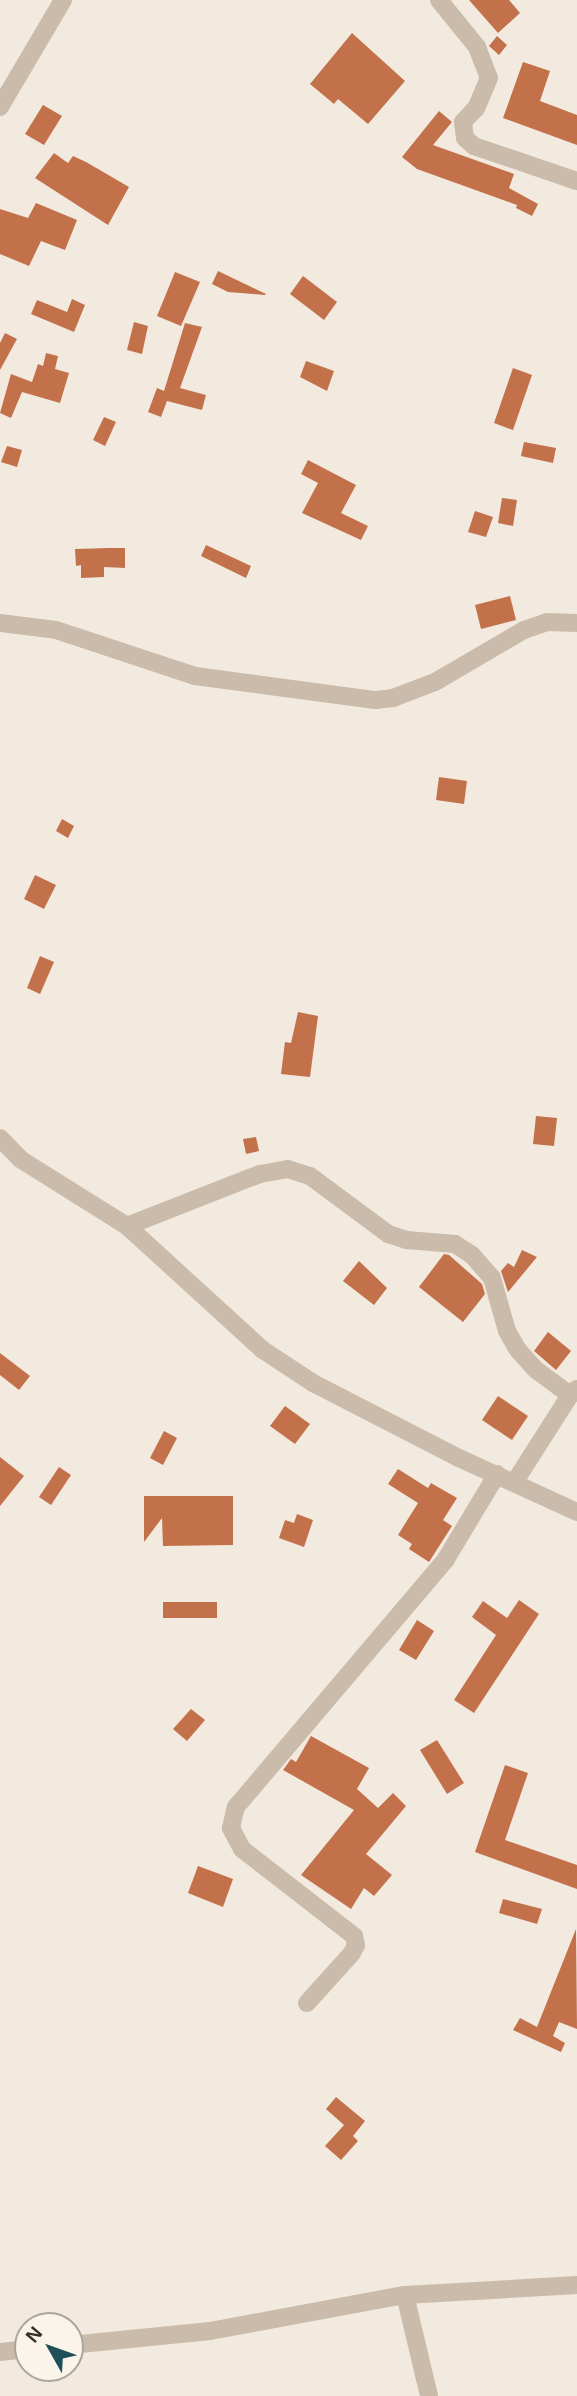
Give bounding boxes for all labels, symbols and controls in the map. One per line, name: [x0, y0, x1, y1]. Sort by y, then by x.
north arrow: [14, 2312, 84, 2382]
text: N: [22, 2322, 47, 2346]

